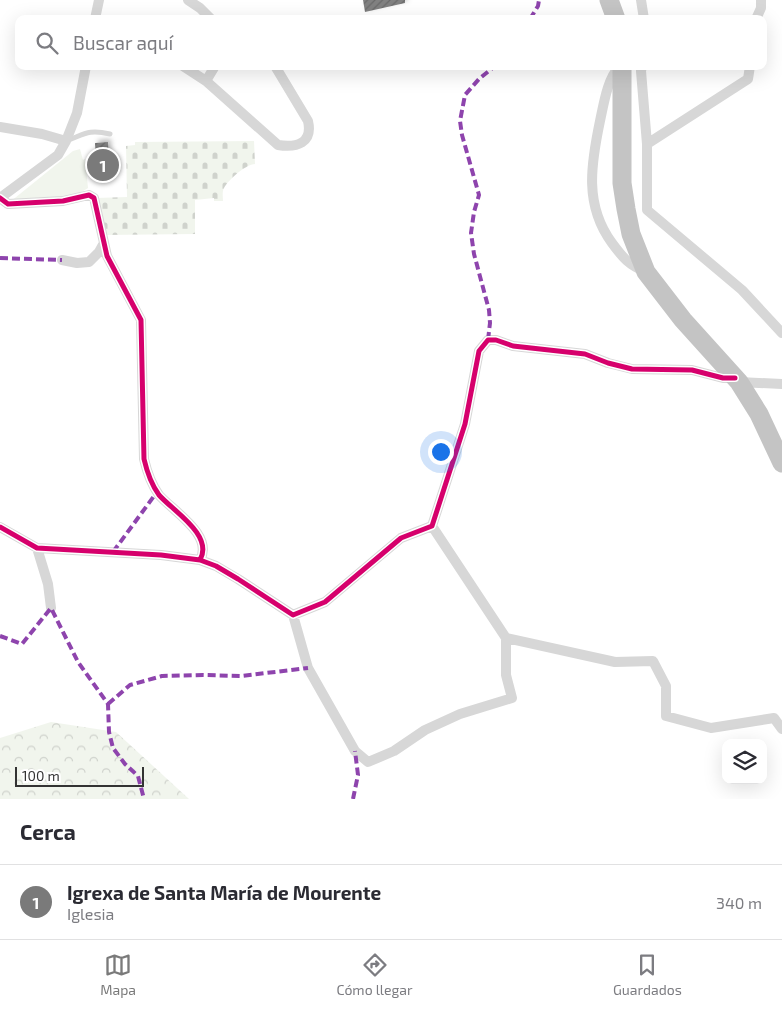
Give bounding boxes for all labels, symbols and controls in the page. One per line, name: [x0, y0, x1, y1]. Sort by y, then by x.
search box: [15, 15, 767, 70]
icon: search: [33, 29, 61, 57]
text: Buscar aquí: [73, 31, 173, 54]
pin: 1: [87, 146, 119, 184]
your location: [428, 439, 454, 465]
map controls: [722, 739, 767, 784]
button: layers: [722, 739, 767, 784]
scale bar: [15, 764, 144, 787]
text: 100 m: [22, 767, 60, 784]
text: Cerca: [20, 819, 76, 844]
text: Igrexa de Santa María de Mourente: [67, 881, 381, 904]
text: 1: [33, 893, 39, 912]
text: 340 m: [716, 893, 762, 912]
text: Iglesia: [67, 904, 114, 923]
tab: Mapa: [100, 951, 136, 998]
tab: Cómo llegar: [336, 951, 413, 998]
tab: Guardados: [613, 951, 682, 998]

